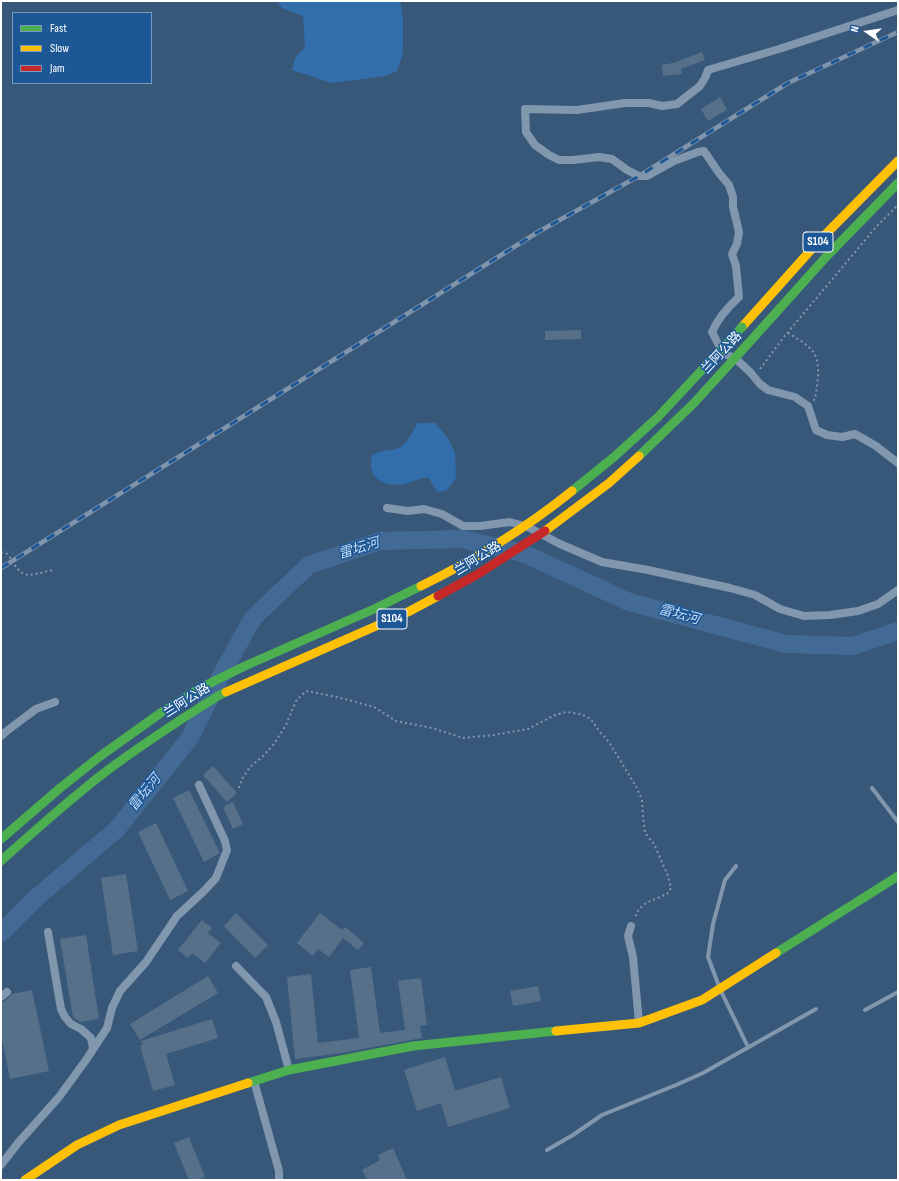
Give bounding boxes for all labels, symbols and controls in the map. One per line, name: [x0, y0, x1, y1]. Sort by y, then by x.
legend: [12, 12, 152, 84]
north arrow: [847, 12, 887, 52]
text: Fast: [50, 21, 67, 36]
text: N: [848, 25, 862, 34]
text: Slow: [50, 41, 69, 56]
text: Jam: [50, 61, 65, 76]
road number: S104: [803, 232, 833, 252]
street label: 兰阿公路: [699, 329, 745, 377]
water label: 雷坛河: [336, 535, 382, 563]
street label: 兰阿公路: [452, 539, 504, 579]
water label: 雷坛河: [657, 601, 701, 629]
road number: S104: [377, 609, 407, 629]
street label: 兰阿公路: [161, 681, 213, 721]
water label: 雷坛河: [125, 771, 165, 815]

